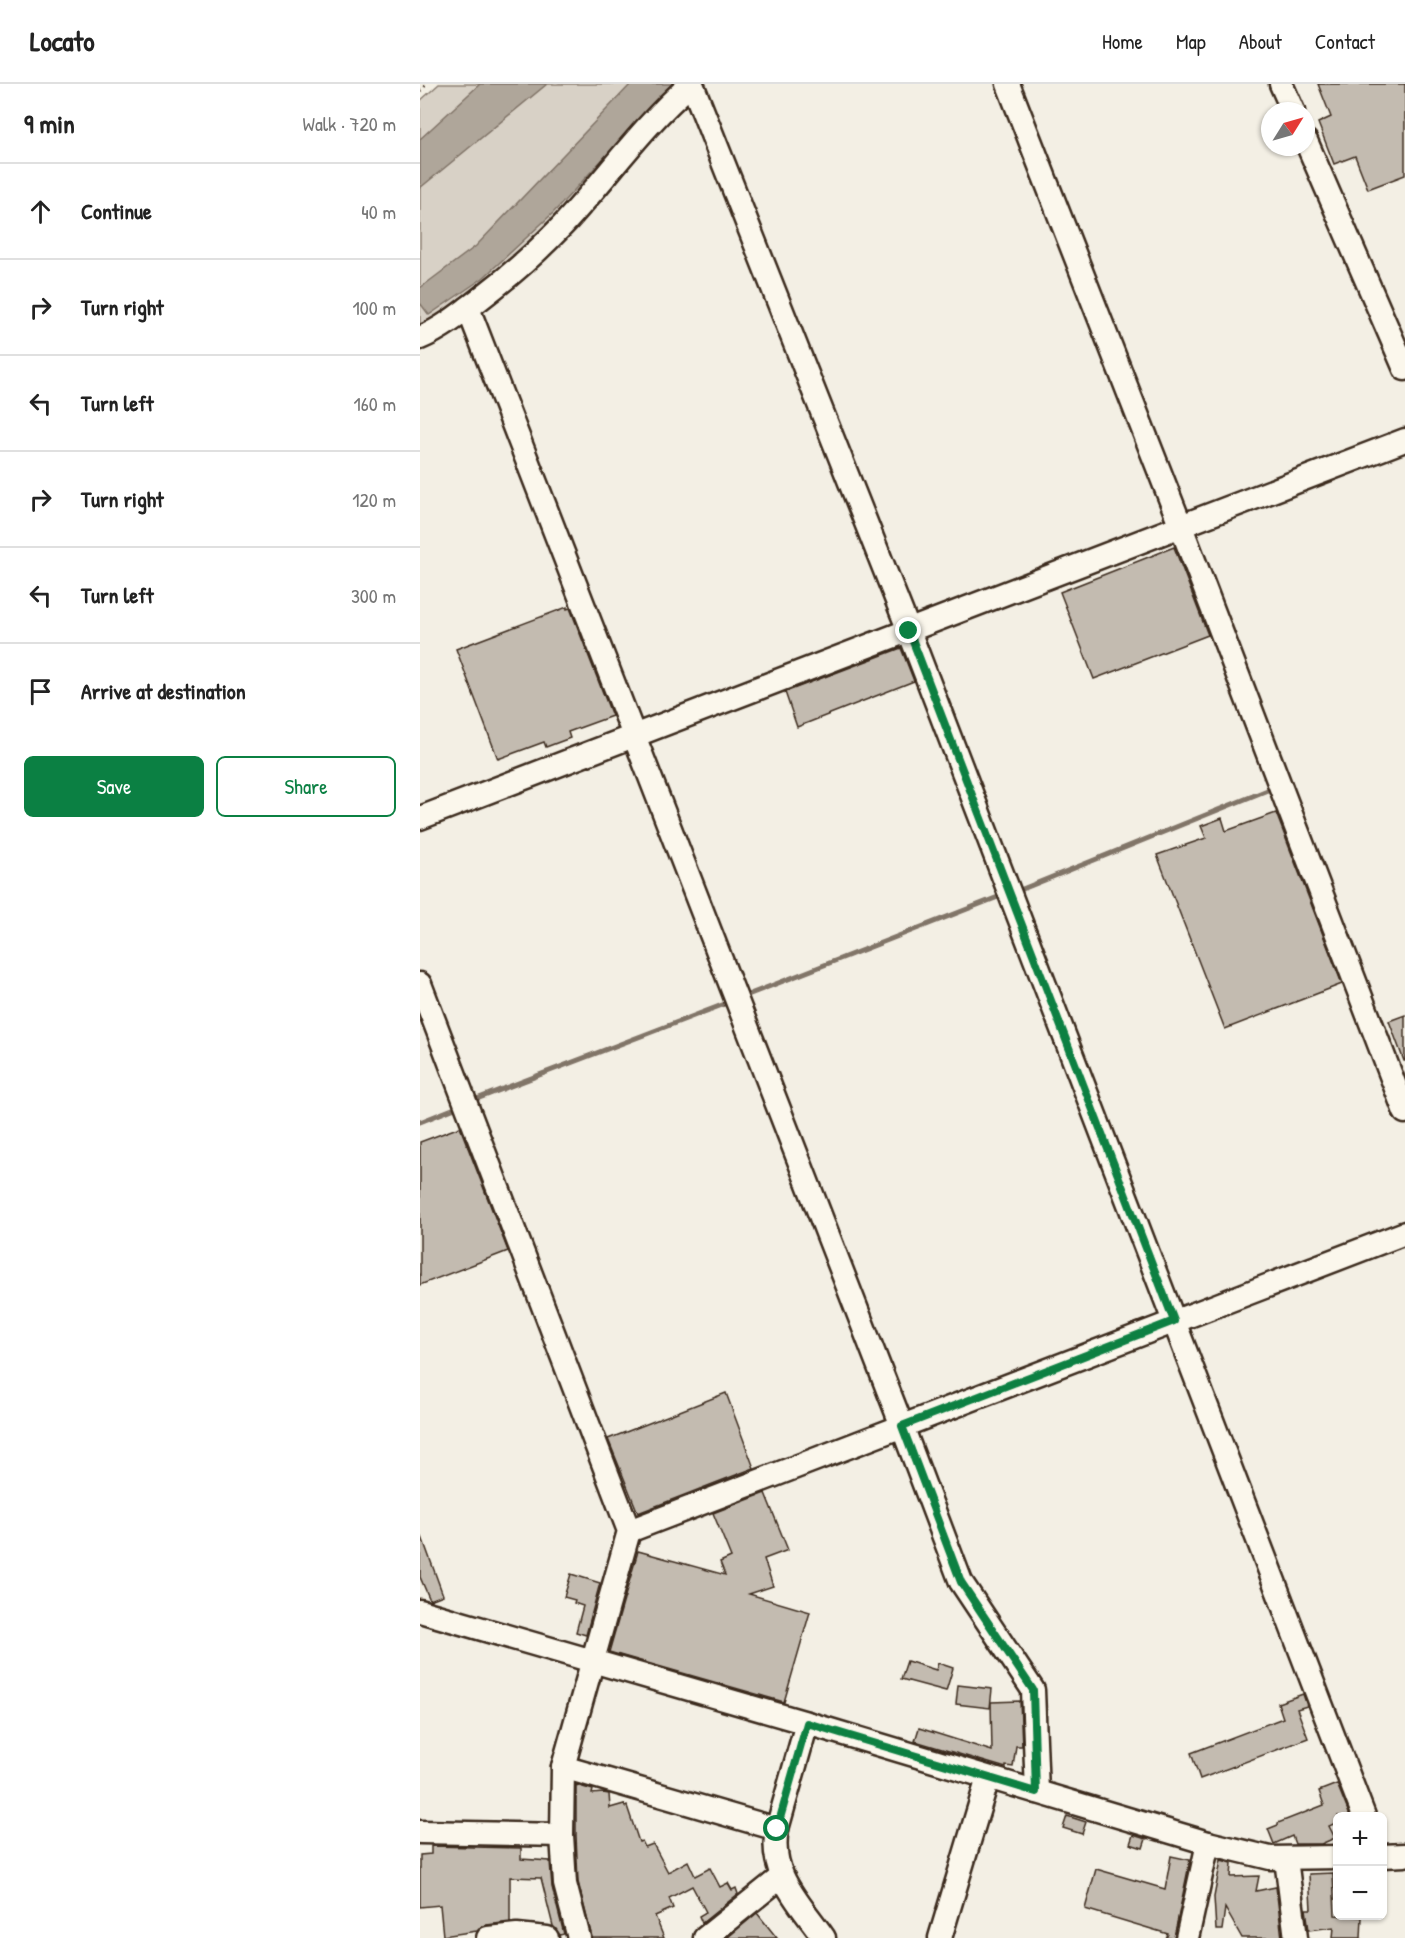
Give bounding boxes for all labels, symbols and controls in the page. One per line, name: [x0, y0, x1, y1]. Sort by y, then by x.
text: Locato: [30, 22, 94, 60]
text: Home: [1102, 27, 1143, 56]
text: Map: [1176, 27, 1206, 56]
text: About: [1239, 27, 1282, 56]
text: Contact: [1315, 27, 1375, 56]
north arrow: [1261, 102, 1315, 156]
text: 9 min: [24, 106, 75, 141]
text: Walk · 720 m: [303, 110, 396, 137]
icon: ahead: [24, 195, 57, 228]
text: Continue: [81, 196, 152, 226]
text: 40 m: [361, 198, 396, 225]
icon: right: [24, 291, 57, 324]
text: Turn right: [81, 292, 164, 322]
text: 100 m: [353, 294, 396, 321]
icon: left: [24, 387, 57, 420]
text: Turn left: [81, 388, 154, 418]
text: 160 m: [354, 390, 396, 417]
icon: right: [24, 483, 57, 516]
text: Turn right: [81, 484, 164, 514]
text: 120 m: [352, 486, 396, 513]
icon: left: [24, 579, 57, 612]
text: Turn left: [81, 580, 154, 610]
text: 300 m: [351, 582, 396, 609]
route end: [895, 617, 921, 643]
icon: arrive: [24, 675, 57, 708]
text: Arrive at destination: [81, 676, 246, 706]
button: Save: [24, 756, 204, 817]
button: Share: [216, 756, 396, 817]
map controls: [1333, 1812, 1387, 1920]
button: +: [1333, 1812, 1387, 1866]
route start: [763, 1815, 789, 1841]
button: −: [1333, 1866, 1387, 1920]

